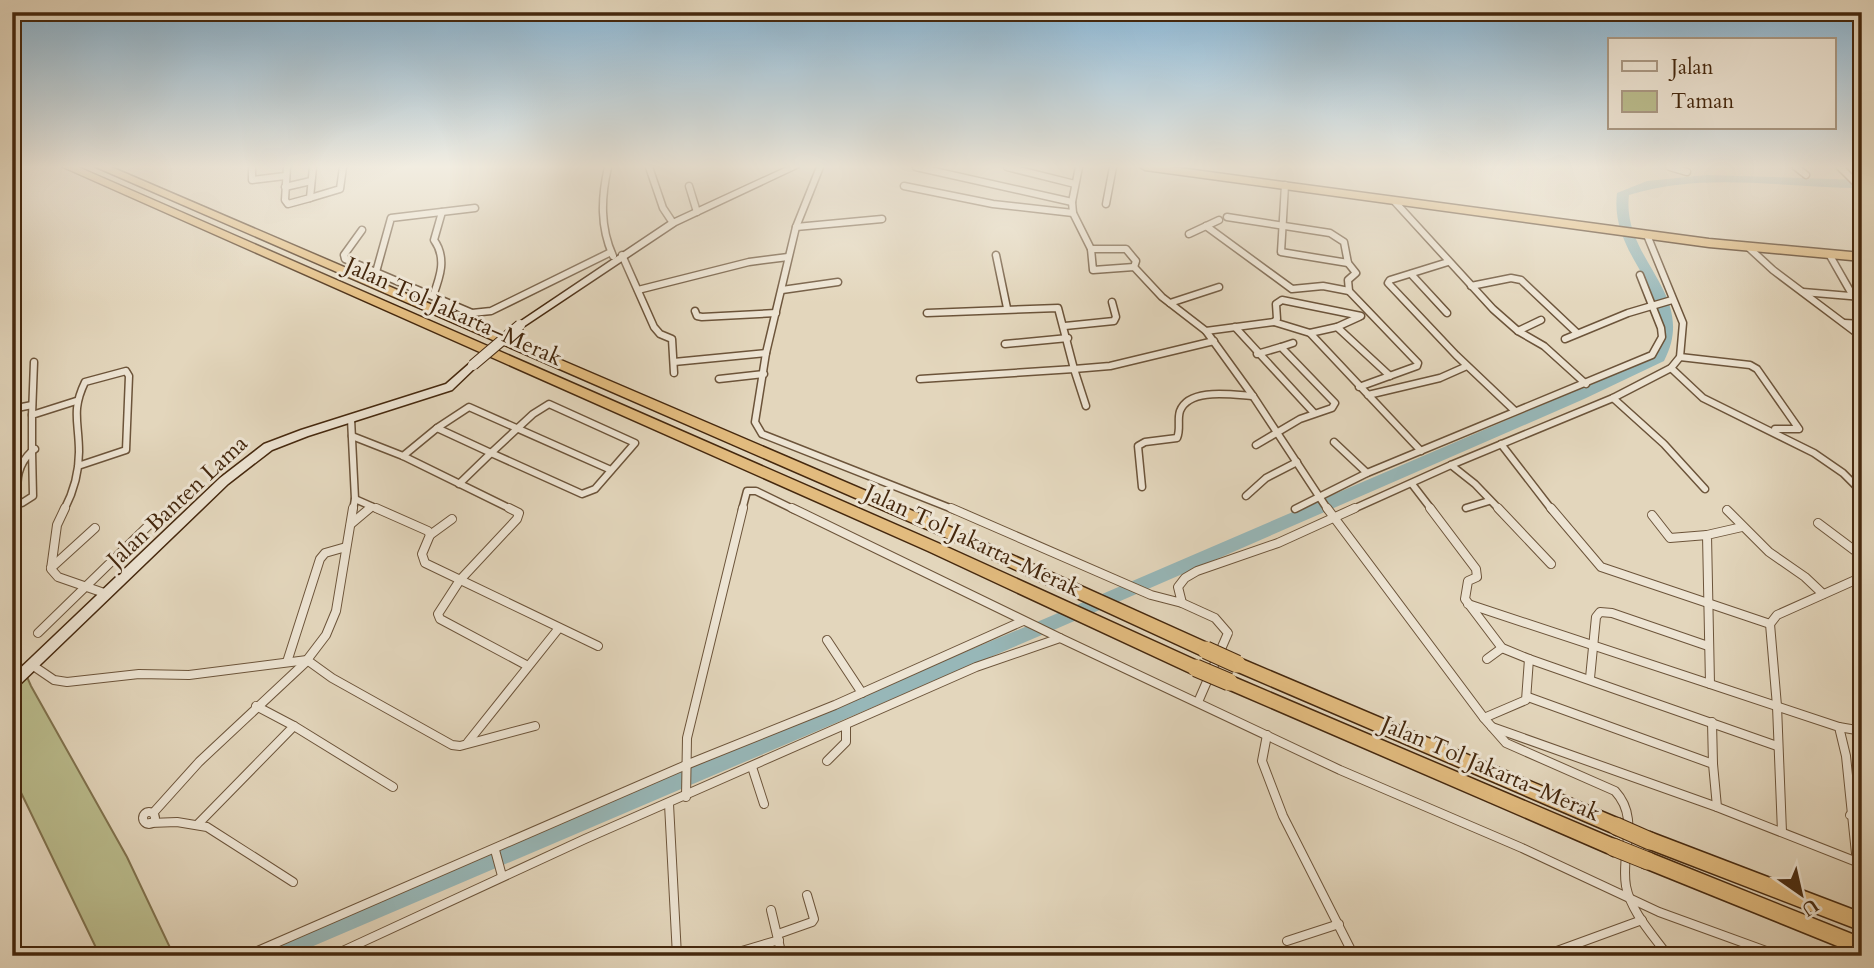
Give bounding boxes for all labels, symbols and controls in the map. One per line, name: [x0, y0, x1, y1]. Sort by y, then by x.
legend: [1608, 38, 1836, 130]
text: Jalan: [1668, 53, 1714, 82]
text: Taman: [1671, 87, 1734, 116]
street label: Jalan Tol Jakarta–Merak: [337, 248, 568, 374]
street label: Jalan Banten Lama: [98, 428, 254, 577]
street label: Jalan Tol Jakarta–Merak: [857, 475, 1086, 604]
street label: Jalan Tol Jakarta–Merak: [1374, 707, 1606, 829]
north arrow: [1766, 860, 1836, 930]
text: U: [1796, 892, 1824, 923]

